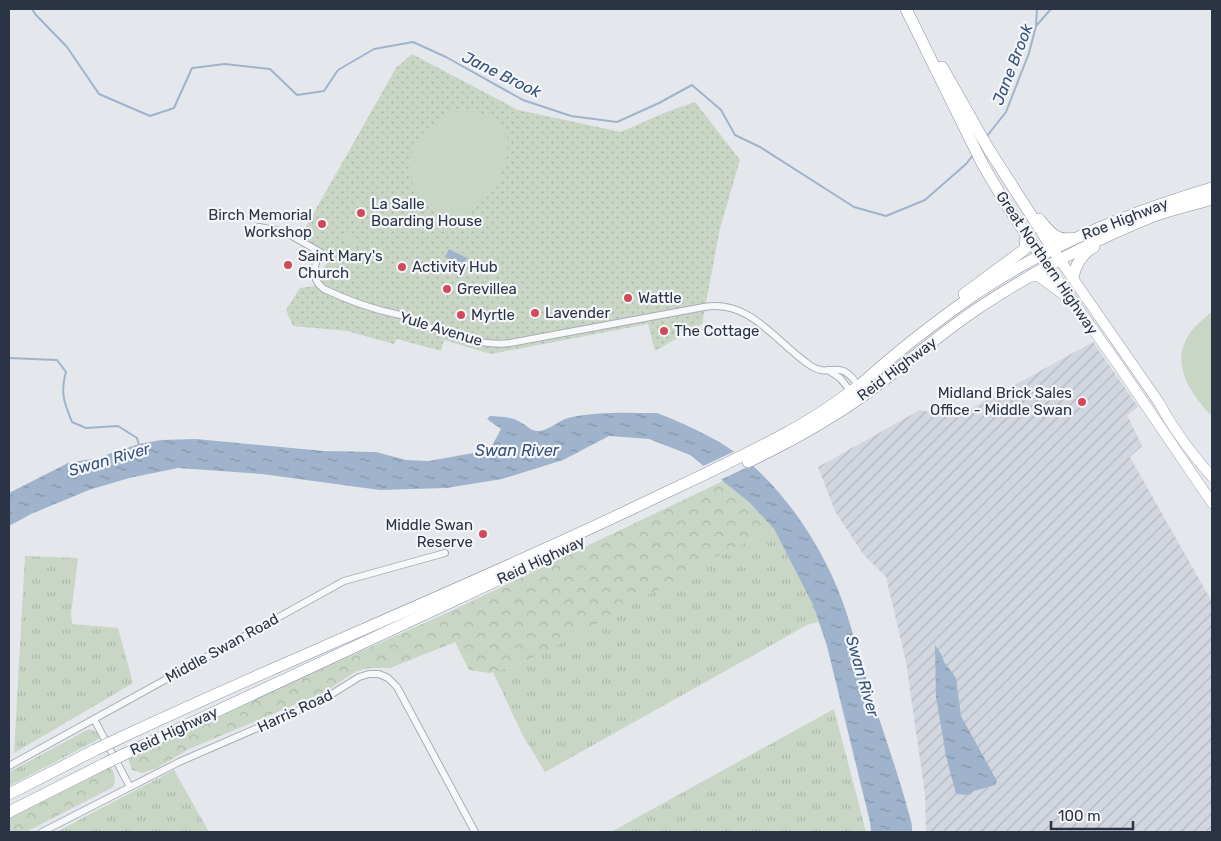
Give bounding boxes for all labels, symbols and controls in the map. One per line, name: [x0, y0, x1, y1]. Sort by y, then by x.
water label: Jane Brook: [988, 20, 1037, 107]
water label: Jane Brook: [459, 47, 545, 102]
street label: Great Northern Highway: [992, 188, 1102, 338]
street label: Roe Highway: [1079, 194, 1171, 244]
place label: La Salle Boarding House: [371, 195, 482, 230]
place label: Birch Memorial Workshop: [208, 206, 312, 241]
marker: La Salle Boarding House: [355, 207, 367, 219]
marker: Birch Memorial Workshop: [316, 218, 328, 230]
place label: Saint Mary's Church: [298, 247, 383, 282]
place label: Activity Hub: [412, 258, 498, 276]
marker: Saint Mary's Church: [282, 259, 294, 271]
marker: Activity Hub: [396, 261, 408, 273]
place label: Grevillea: [457, 280, 517, 298]
marker: Grevillea: [441, 283, 453, 295]
place label: Wattle: [638, 289, 682, 307]
marker: Wattle: [622, 292, 634, 304]
place label: Lavender: [545, 304, 610, 322]
place label: Myrtle: [471, 306, 515, 324]
marker: Lavender: [529, 307, 541, 319]
street label: Yule Avenue: [397, 308, 485, 350]
marker: Myrtle: [455, 309, 467, 321]
place label: The Cottage: [674, 322, 760, 340]
marker: The Cottage: [658, 325, 670, 337]
street label: Reid Highway: [854, 333, 940, 405]
place label: Midland Brick Sales Office - Middle Swan: [930, 384, 1072, 419]
marker: Midland Brick Sales Office - Middle Swan: [1076, 396, 1088, 408]
water label: Swan River: [66, 439, 153, 480]
water label: Swan River: [475, 441, 560, 460]
place label: Middle Swan Reserve: [385, 516, 473, 551]
marker: Middle Swan Reserve: [477, 528, 489, 540]
street label: Reid Highway: [494, 532, 588, 588]
street label: Middle Swan Road: [162, 609, 282, 687]
water label: Swan River: [842, 633, 883, 720]
street label: Harris Road: [255, 686, 335, 736]
street label: Reid Highway: [127, 703, 221, 759]
scale bar: [1051, 798, 1134, 830]
text: 100 m: [1058, 807, 1100, 825]

